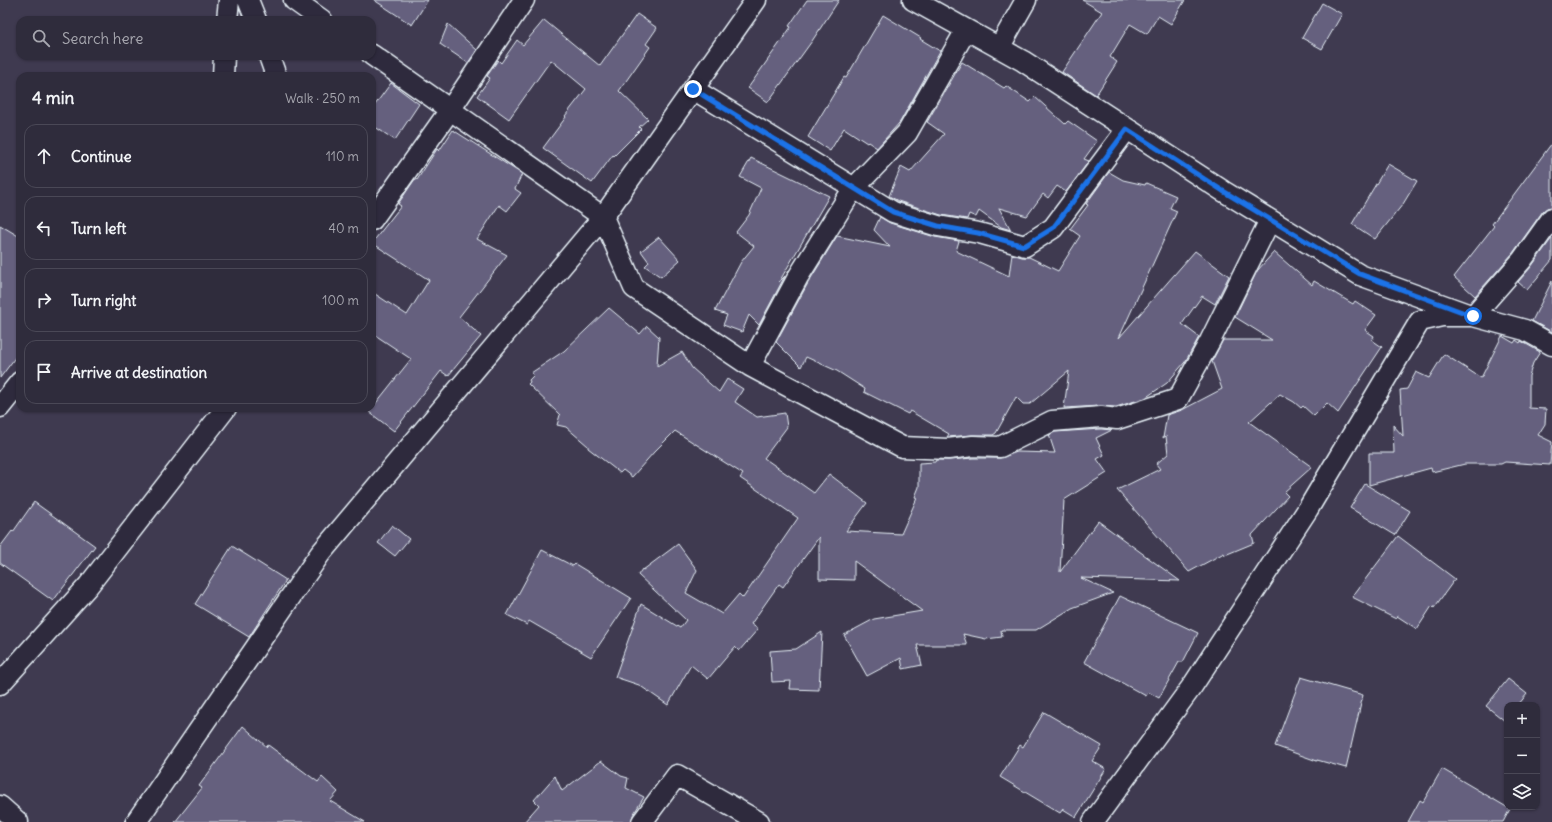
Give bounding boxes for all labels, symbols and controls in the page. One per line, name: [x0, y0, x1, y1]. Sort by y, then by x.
search box: [16, 16, 376, 60]
icon: search: [30, 27, 52, 49]
text: Search here: [62, 29, 143, 48]
route end: [684, 80, 702, 98]
text: 4 min: [32, 87, 74, 109]
text: Walk · 250 m: [285, 90, 360, 107]
icon: ahead: [33, 145, 55, 167]
text: Continue: [71, 147, 132, 166]
text: 110 m: [326, 148, 359, 165]
icon: left: [33, 217, 55, 239]
text: Turn left: [71, 219, 126, 238]
text: 40 m: [328, 220, 359, 237]
icon: right: [33, 289, 55, 311]
text: Turn right: [71, 291, 136, 310]
text: 100 m: [322, 292, 359, 309]
route start: [1464, 307, 1482, 325]
icon: arrive: [33, 361, 55, 383]
text: Arrive at destination: [71, 363, 207, 382]
map controls: [1504, 702, 1540, 810]
button: +: [1504, 702, 1540, 738]
button: −: [1504, 738, 1540, 774]
button: layers: [1504, 774, 1540, 810]

